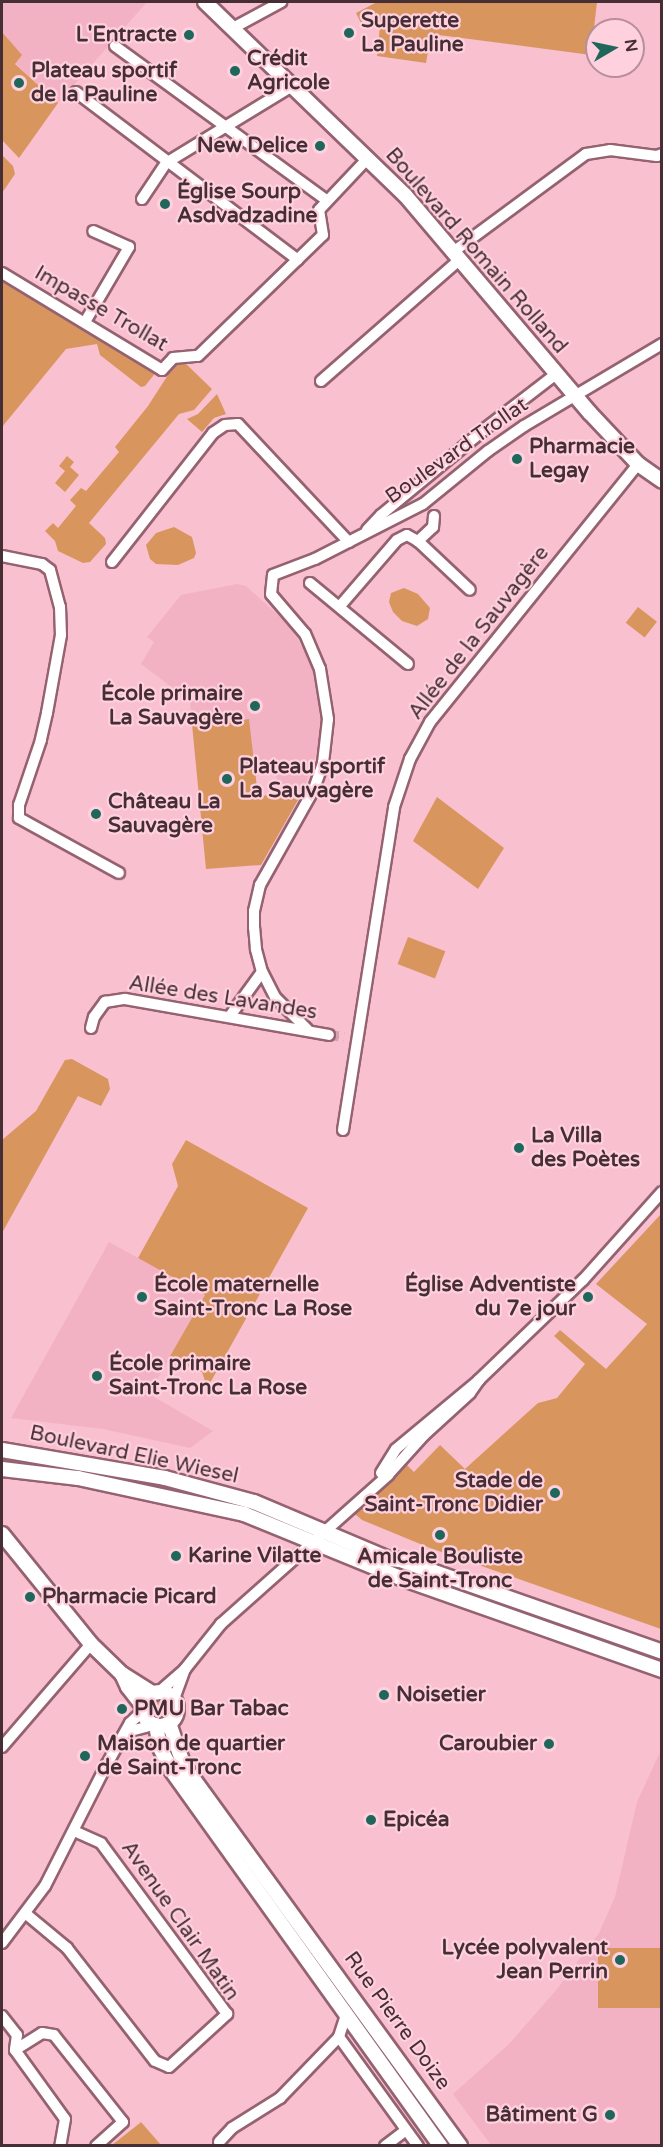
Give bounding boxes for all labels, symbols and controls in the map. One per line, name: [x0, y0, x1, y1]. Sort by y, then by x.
place label: Superette La Pauline: [361, 8, 464, 58]
north arrow: [585, 18, 645, 78]
place label: L'Entracte: [76, 22, 177, 48]
marker: Superette La Pauline: [342, 26, 356, 40]
marker: L'Entracte: [182, 28, 196, 42]
text: N: [620, 38, 642, 53]
place label: Crédit Agricole: [247, 46, 330, 96]
place label: Plateau sportif de la Pauline: [31, 58, 177, 108]
marker: Crédit Agricole: [228, 64, 242, 78]
marker: Plateau sportif de la Pauline: [12, 76, 26, 90]
place label: New Delice: [197, 133, 308, 159]
marker: New Delice: [313, 139, 327, 153]
street label: Boulevard Romain Rolland: [380, 143, 572, 359]
place label: Église Sourp Asdvadzadine: [177, 179, 317, 229]
marker: Église Sourp Asdvadzadine: [158, 197, 172, 211]
street label: Impasse Trollat: [30, 261, 172, 357]
street label: Boulevard Trollat: [381, 392, 533, 510]
place label: Pharmacie Legay: [529, 434, 635, 484]
marker: Pharmacie Legay: [510, 452, 524, 466]
street label: Allée de la Sauvagère: [403, 541, 555, 725]
place label: École primaire La Sauvagère: [101, 681, 243, 731]
marker: École primaire La Sauvagère: [248, 699, 262, 713]
place label: Plateau sportif La Sauvagère: [239, 754, 385, 804]
marker: Plateau sportif La Sauvagère: [220, 772, 234, 786]
place label: Château La Sauvagère: [108, 789, 221, 839]
marker: Château La Sauvagère: [89, 807, 103, 821]
street label: Allée des Lavandes: [127, 971, 319, 1025]
place label: La Villa des Poètes: [531, 1123, 640, 1173]
marker: La Villa des Poètes: [512, 1141, 526, 1155]
place label: École maternelle Saint-Tronc La Rose: [154, 1272, 352, 1322]
place label: Église Adventiste du 7e jour: [405, 1272, 576, 1322]
marker: École maternelle Saint-Tronc La Rose: [135, 1290, 149, 1304]
marker: Église Adventiste du 7e jour: [581, 1290, 595, 1304]
place label: École primaire Saint-Tronc La Rose: [109, 1351, 307, 1401]
marker: École primaire Saint-Tronc La Rose: [90, 1369, 104, 1383]
street label: Boulevard Elie Wiesel: [27, 1421, 241, 1489]
place label: Stade de Saint-Tronc Didier: [365, 1468, 543, 1518]
marker: Stade de Saint-Tronc Didier: [548, 1486, 562, 1500]
marker: Amicale Bouliste de Saint-Tronc: [433, 1528, 447, 1542]
place label: Karine Vilatte: [188, 1543, 321, 1569]
place label: Amicale Bouliste de Saint-Tronc: [357, 1544, 523, 1594]
marker: Karine Vilatte: [169, 1549, 183, 1563]
place label: Pharmacie Picard: [42, 1584, 217, 1610]
marker: Pharmacie Picard: [23, 1590, 37, 1604]
place label: Noisetier: [396, 1682, 486, 1708]
marker: Noisetier: [377, 1688, 391, 1702]
place label: PMU Bar Tabac: [134, 1696, 289, 1722]
marker: PMU Bar Tabac: [115, 1702, 129, 1716]
place label: Maison de quartier de Saint-Tronc: [97, 1731, 285, 1781]
place label: Caroubier: [439, 1731, 537, 1757]
marker: Caroubier: [542, 1737, 556, 1751]
marker: Maison de quartier de Saint-Tronc: [78, 1749, 92, 1763]
place label: Epicéa: [383, 1807, 450, 1833]
marker: Epicéa: [364, 1813, 378, 1827]
street label: Avenue Clair Matin: [116, 1836, 244, 2006]
place label: Lycée polyvalent Jean Perrin: [441, 1935, 608, 1985]
street label: Rue Pierre Doize: [338, 1947, 456, 2095]
marker: Lycée polyvalent Jean Perrin: [613, 1953, 627, 1967]
place label: Bâtiment G: [486, 2102, 598, 2128]
marker: Bâtiment G: [603, 2108, 617, 2122]

